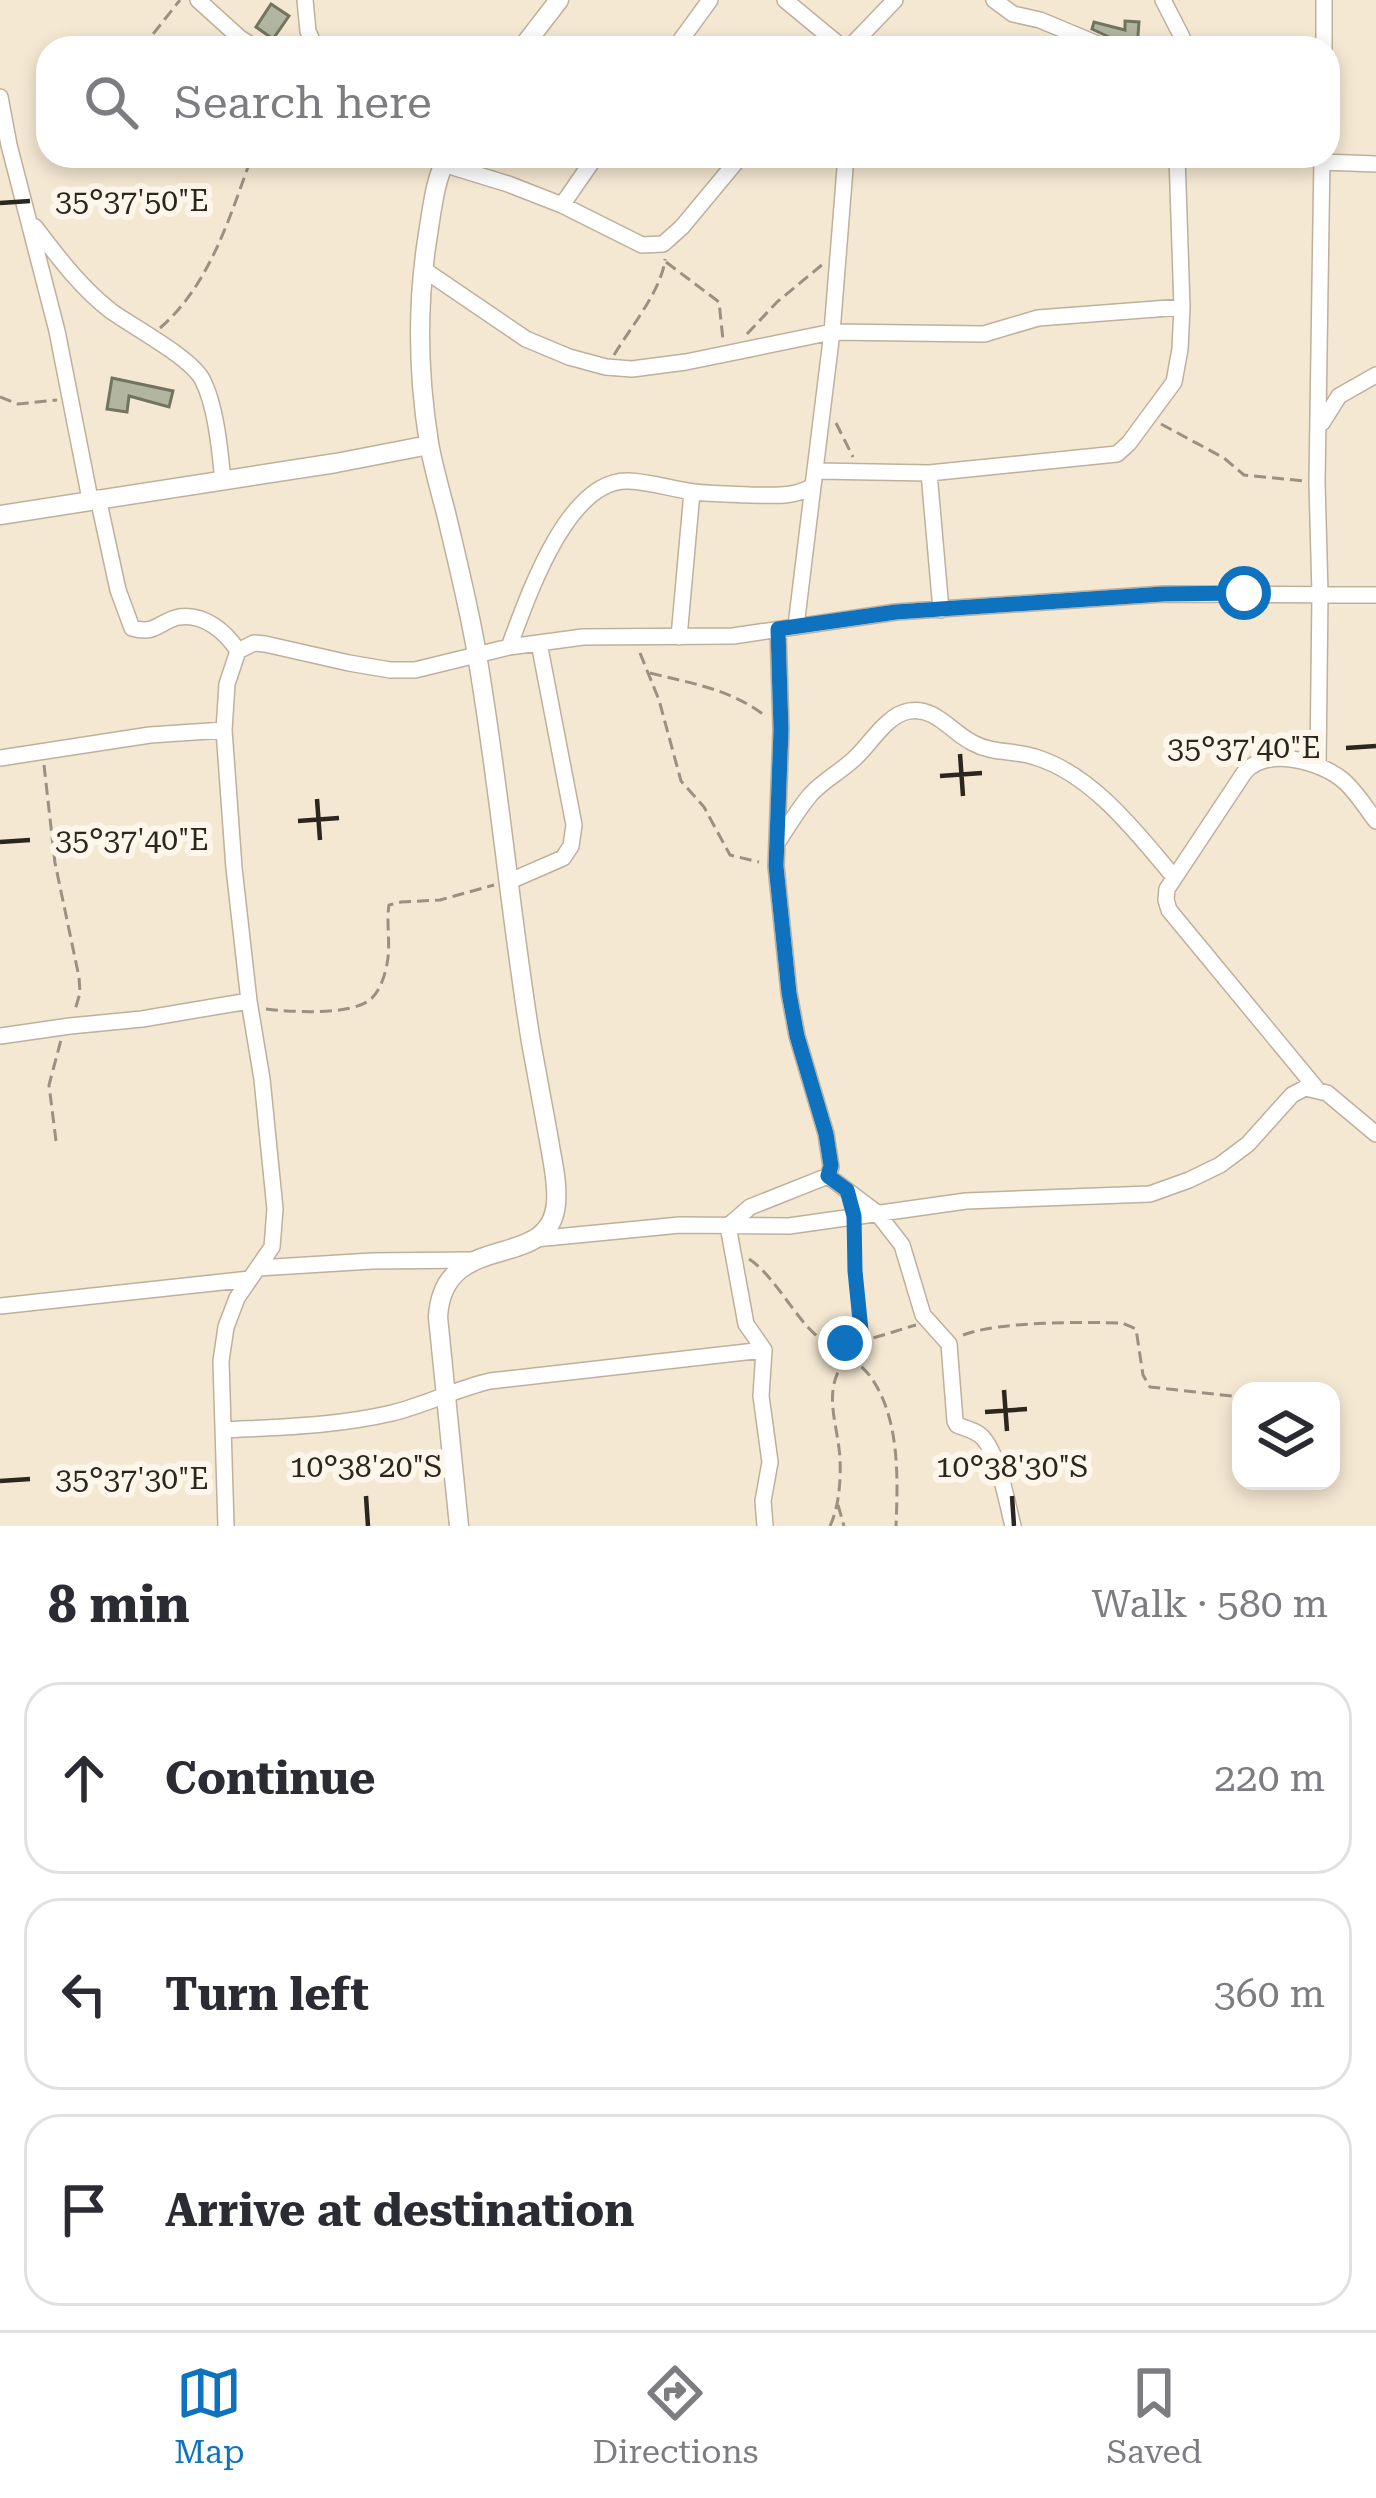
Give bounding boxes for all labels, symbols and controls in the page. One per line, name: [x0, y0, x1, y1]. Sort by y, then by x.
search box: [36, 36, 1340, 168]
icon: search: [78, 69, 144, 135]
text: Search here: [174, 76, 432, 129]
text: 35°37'50"E: [55, 183, 209, 218]
route start: [1217, 566, 1271, 620]
text: 35°37'40"E: [1167, 730, 1321, 765]
text: 35°37'40"E: [55, 822, 209, 857]
route end: [818, 1316, 872, 1370]
map controls: [1232, 1382, 1340, 1490]
button: layers: [1232, 1382, 1340, 1490]
text: 10°38'20"S: [290, 1449, 442, 1484]
text: 10°38'30"S: [936, 1449, 1088, 1484]
text: 35°37'30"E: [55, 1461, 209, 1496]
text: 8 min: [48, 1575, 190, 1634]
text: Walk · 580 m: [1092, 1581, 1328, 1627]
icon: ahead: [51, 1745, 117, 1811]
text: Continue: [165, 1752, 376, 1805]
text: 220 m: [1214, 1755, 1325, 1801]
icon: left: [51, 1961, 117, 2027]
text: Turn left: [165, 1968, 369, 2021]
text: 360 m: [1214, 1971, 1325, 2017]
icon: arrive: [51, 2177, 117, 2243]
text: Arrive at destination: [165, 2184, 634, 2237]
tab: Map: [174, 2360, 245, 2471]
tab: Directions: [592, 2360, 758, 2471]
tab: Saved: [1106, 2360, 1202, 2471]

